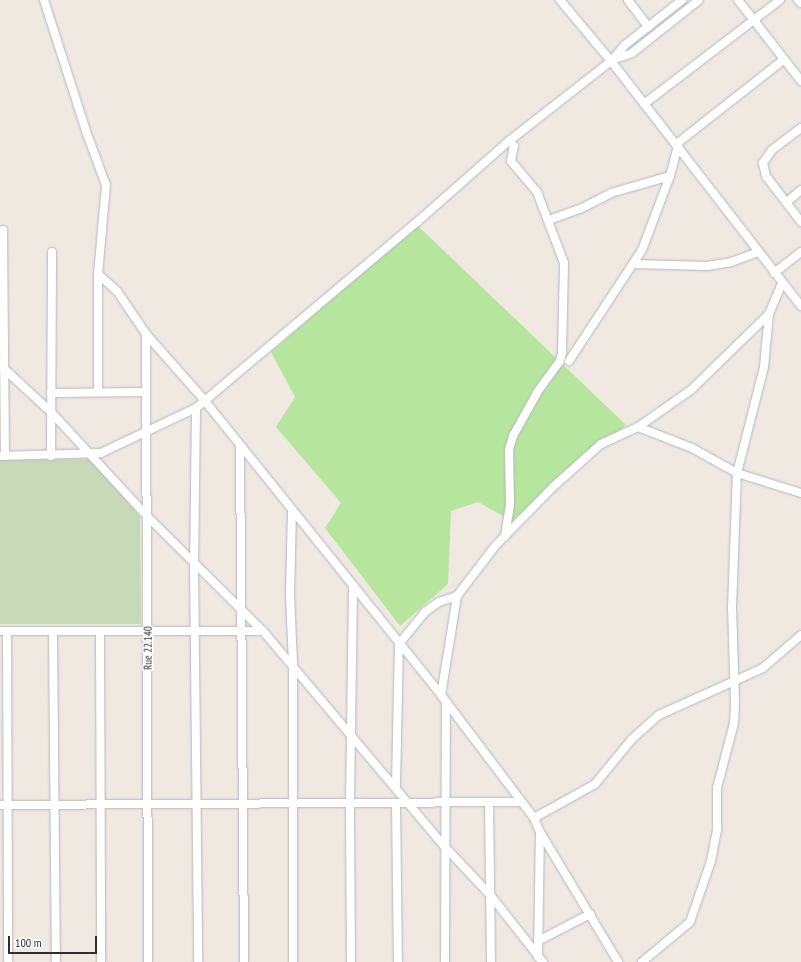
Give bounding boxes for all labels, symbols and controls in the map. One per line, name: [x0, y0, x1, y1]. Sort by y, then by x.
street label: Rue 22.140: [141, 626, 155, 670]
scale bar: [10, 928, 99, 954]
text: 100 m: [15, 935, 42, 950]

